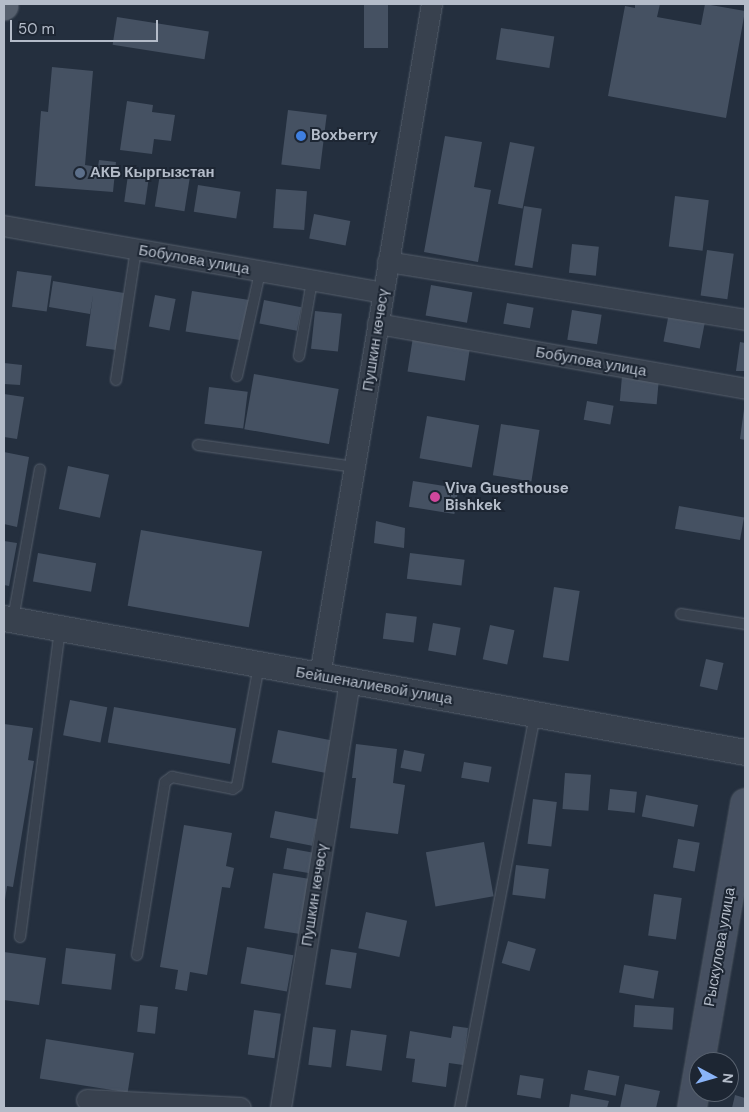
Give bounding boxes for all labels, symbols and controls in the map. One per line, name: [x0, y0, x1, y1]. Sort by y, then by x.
scale bar: [12, 10, 160, 42]
text: 50 m: [18, 19, 55, 39]
place label: Boxberry: [311, 127, 378, 145]
marker: Boxberry: [295, 130, 307, 142]
place label: АКБ Кыргызстан: [90, 164, 215, 182]
marker: АКБ Кыргызстан: [74, 167, 86, 179]
street label: Бобулова улица: [137, 241, 251, 279]
street label: Пушкин көчөсү: [359, 287, 393, 393]
street label: Бобулова улица: [534, 343, 648, 381]
place label: Viva Guesthouse Bishkek: [445, 479, 569, 514]
marker: Viva Guesthouse Bishkek: [429, 491, 441, 503]
street label: Бейшеналиевой улица: [294, 663, 454, 709]
street label: Пушкин көчөсү: [298, 842, 332, 948]
street label: Рыскулова улица: [701, 886, 739, 1008]
north arrow: [689, 1052, 739, 1102]
text: N: [718, 1072, 737, 1084]

